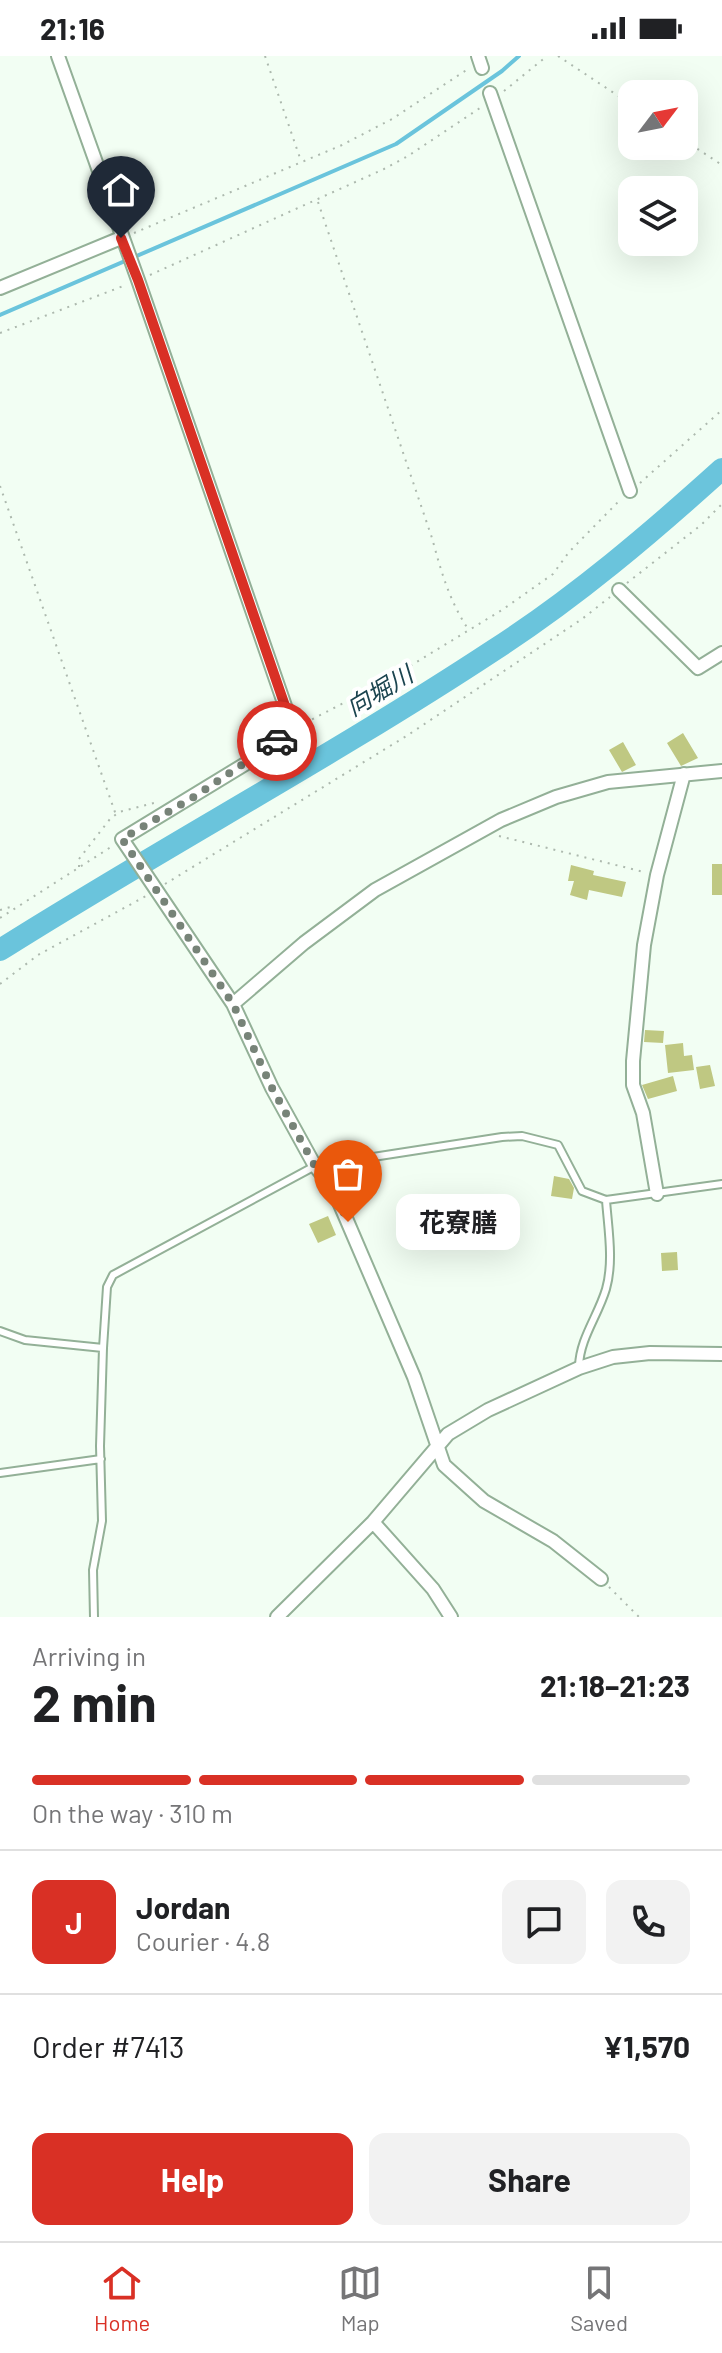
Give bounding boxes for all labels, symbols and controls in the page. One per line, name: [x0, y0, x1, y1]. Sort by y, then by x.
text: 21:16: [40, 10, 105, 46]
north arrow: [618, 80, 698, 160]
map controls: [618, 80, 698, 256]
pin: [87, 156, 155, 238]
icon: home: [99, 168, 143, 212]
button: layers: [618, 176, 698, 256]
water label: 向堀川: [341, 657, 420, 721]
courier: [237, 701, 317, 781]
icon: car: [255, 719, 299, 763]
pin: [314, 1140, 382, 1222]
icon: bag: [326, 1152, 370, 1196]
callout: 花寮膳: [396, 1194, 520, 1250]
text: 花寮膳: [419, 1206, 497, 1237]
text: Arriving in: [32, 1640, 146, 1671]
text: 21:18–21:23: [540, 1667, 690, 1703]
text: 2 min: [32, 1670, 157, 1732]
text: On the way · 310 m: [32, 1797, 233, 1828]
button: chat: [502, 1880, 586, 1964]
button: phone: [606, 1880, 690, 1964]
text: Jordan: [136, 1889, 231, 1925]
text: J: [65, 1904, 83, 1940]
text: Courier · 4.8: [136, 1925, 270, 1956]
text: Order #7413: [32, 2028, 184, 2064]
text: ¥1,570: [603, 2028, 690, 2064]
button: Help: [32, 2133, 353, 2225]
button: Share: [369, 2133, 690, 2225]
tab: Home: [94, 2261, 150, 2335]
tab: Map: [338, 2261, 382, 2335]
tab: Saved: [570, 2261, 628, 2335]

